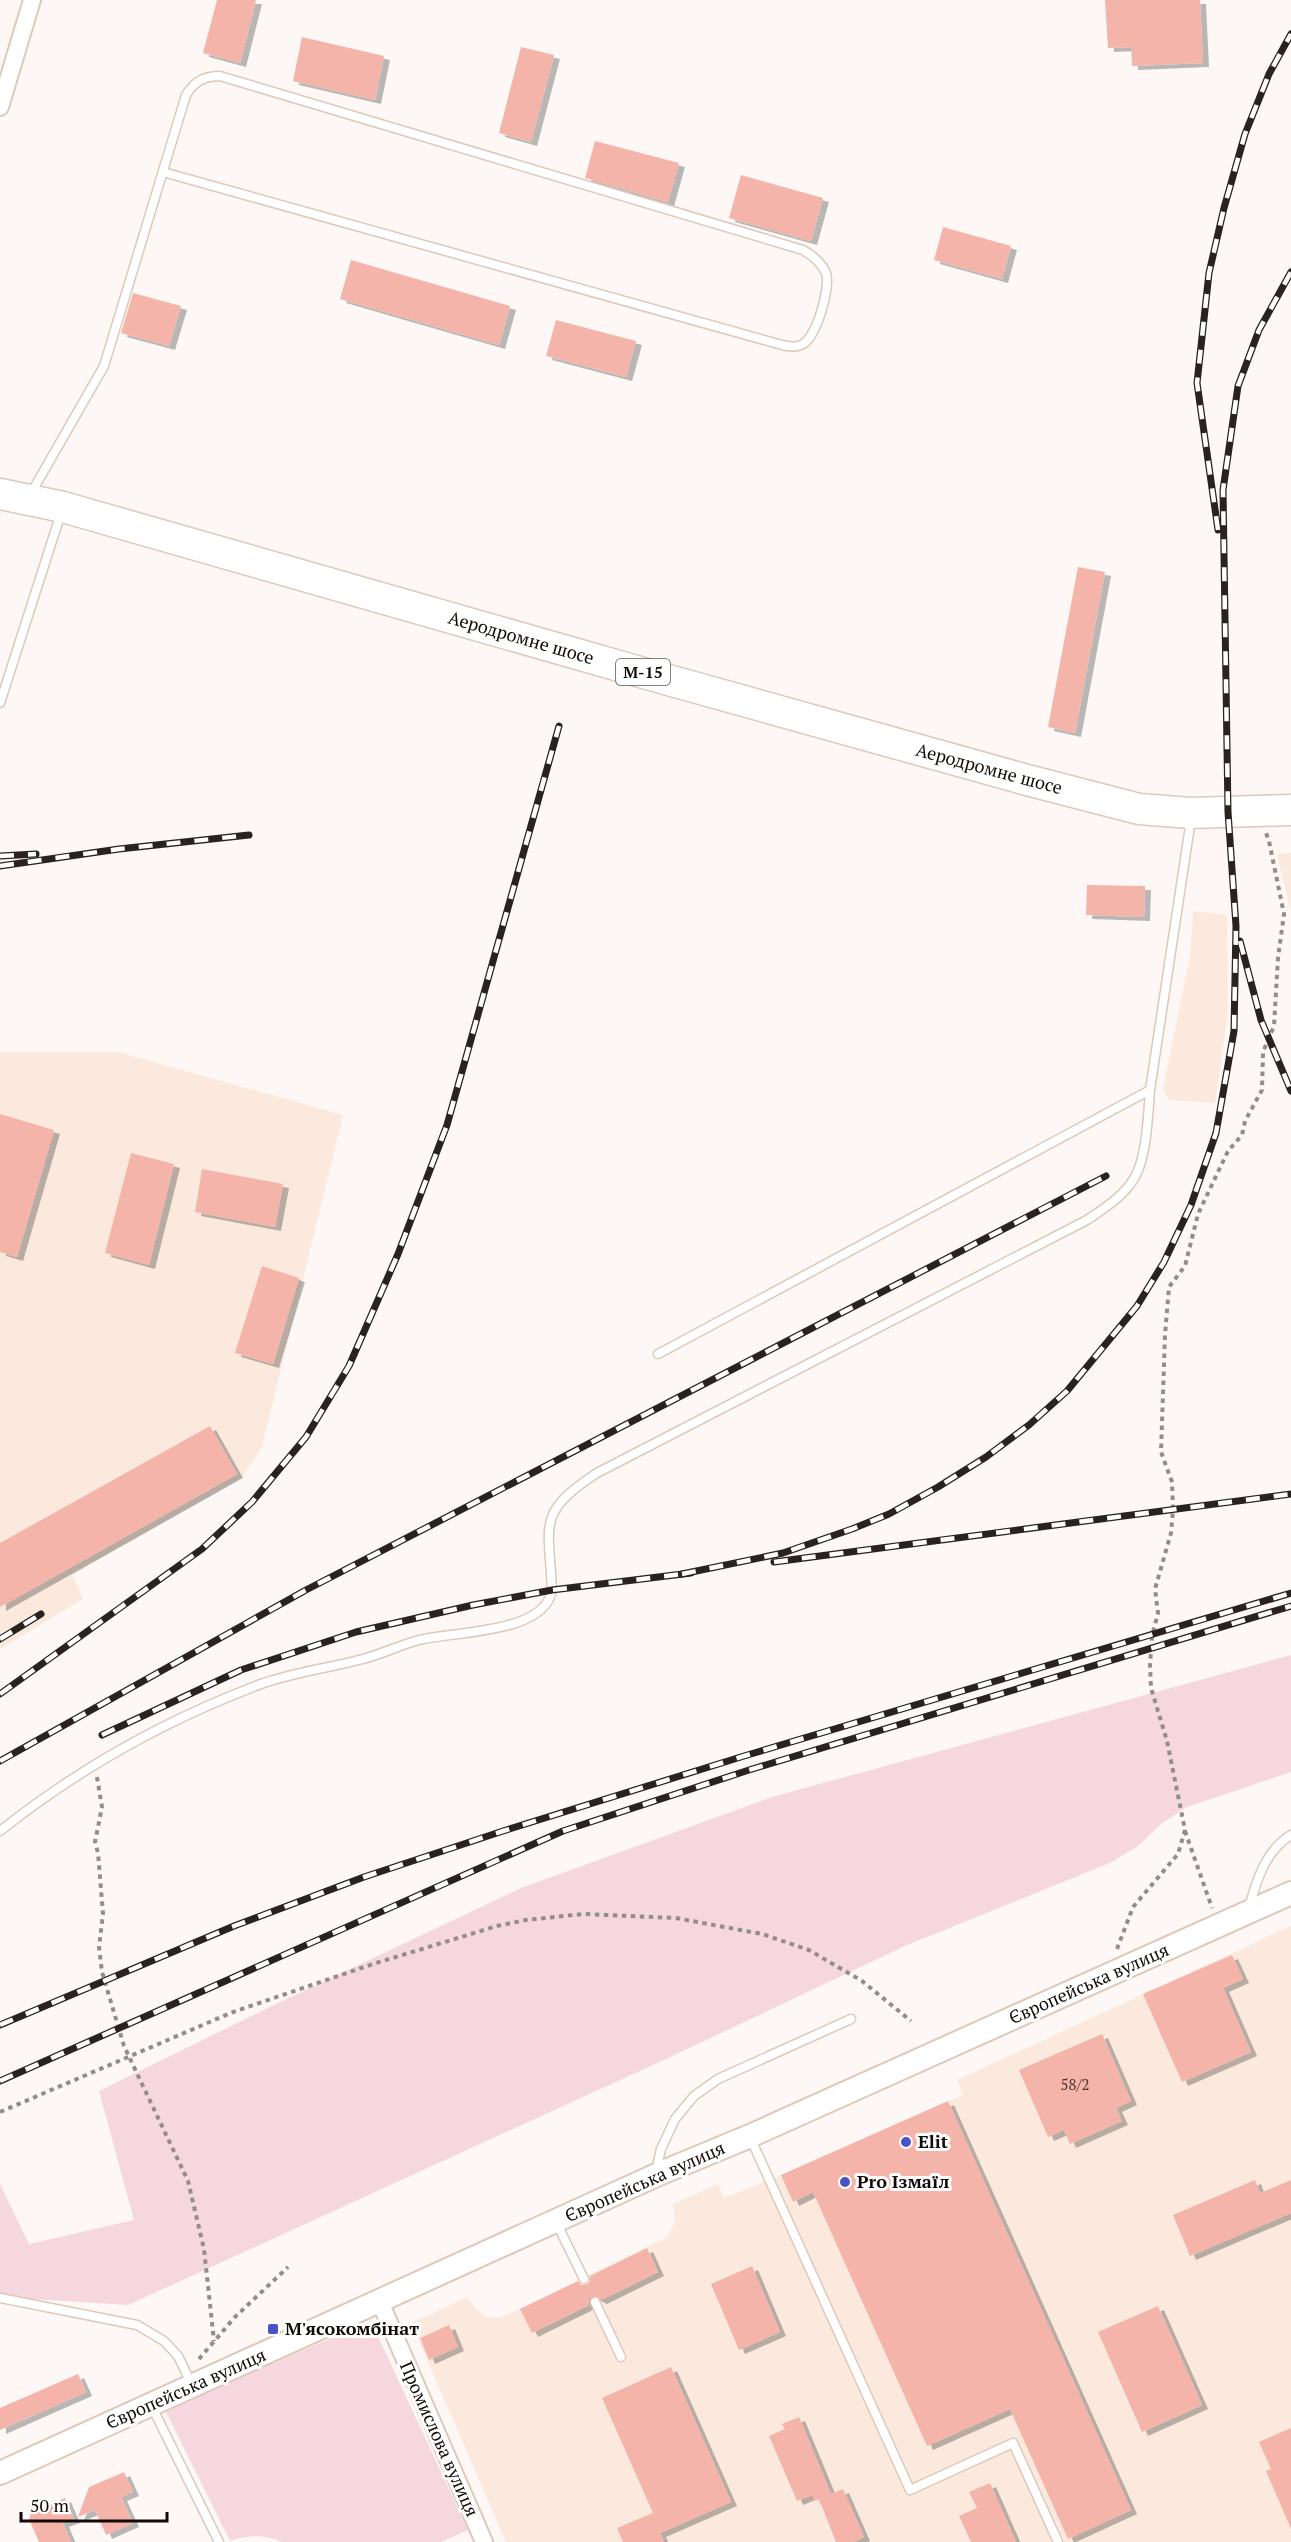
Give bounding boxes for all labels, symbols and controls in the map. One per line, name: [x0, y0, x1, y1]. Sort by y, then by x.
street label: Аеродромне шосе: [446, 605, 597, 669]
road number: М-15: [616, 659, 670, 685]
street label: Аеродромне шосе: [913, 737, 1065, 799]
street label: Європейська вулиця: [1005, 1937, 1172, 2029]
house number: 58/2: [1060, 2074, 1090, 2094]
place label: Elit: [918, 2129, 948, 2153]
street label: Європейська вулиця: [561, 2135, 728, 2227]
marker: Elit: [899, 2135, 913, 2149]
place label: Pro Ізмаїл: [857, 2169, 950, 2193]
marker: Pro Ізмаїл: [838, 2175, 852, 2189]
place label: М'ясокомбінат: [285, 2316, 419, 2340]
marker: М'ясокомбінат: [266, 2322, 280, 2336]
street label: Європейська вулиця: [102, 2342, 269, 2434]
street label: Промислова вулиця: [395, 2357, 485, 2520]
scale bar: [21, 2485, 166, 2523]
text: 50 m: [30, 2493, 70, 2517]

